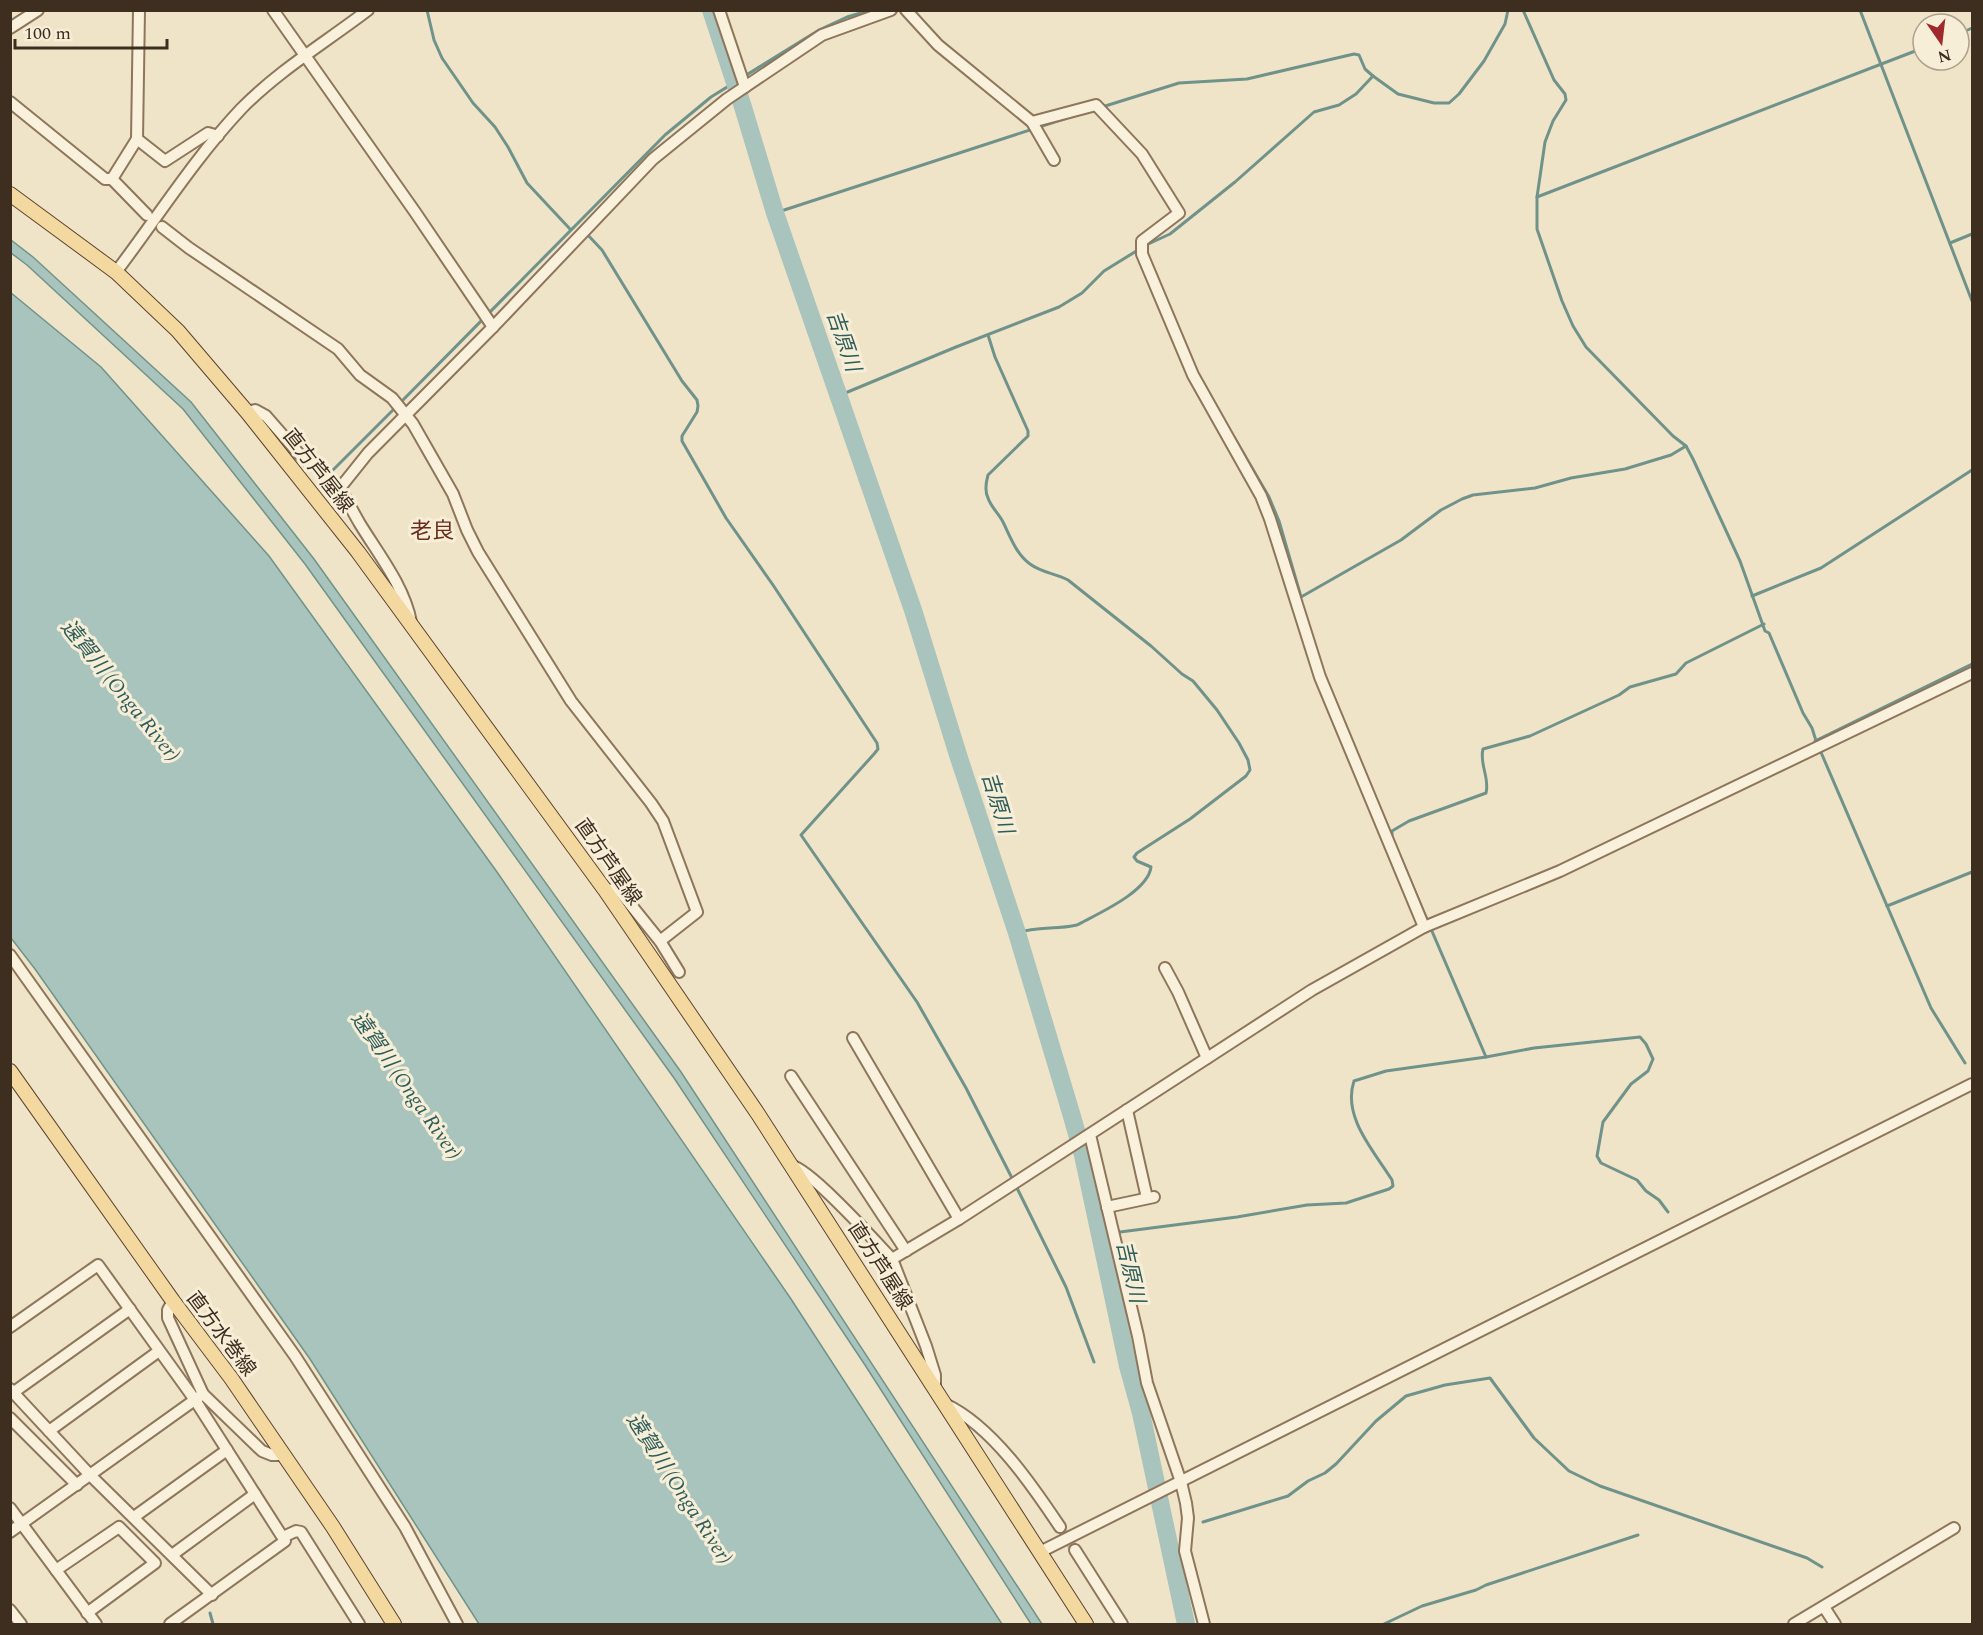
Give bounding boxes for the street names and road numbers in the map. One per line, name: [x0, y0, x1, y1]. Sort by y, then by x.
street label: 直方芦屋線: [275, 422, 361, 520]
street label: 直方芦屋線: [567, 812, 649, 912]
street label: 直方芦屋線: [840, 1216, 920, 1316]
street label: 直方水巻線: [179, 1285, 263, 1383]

